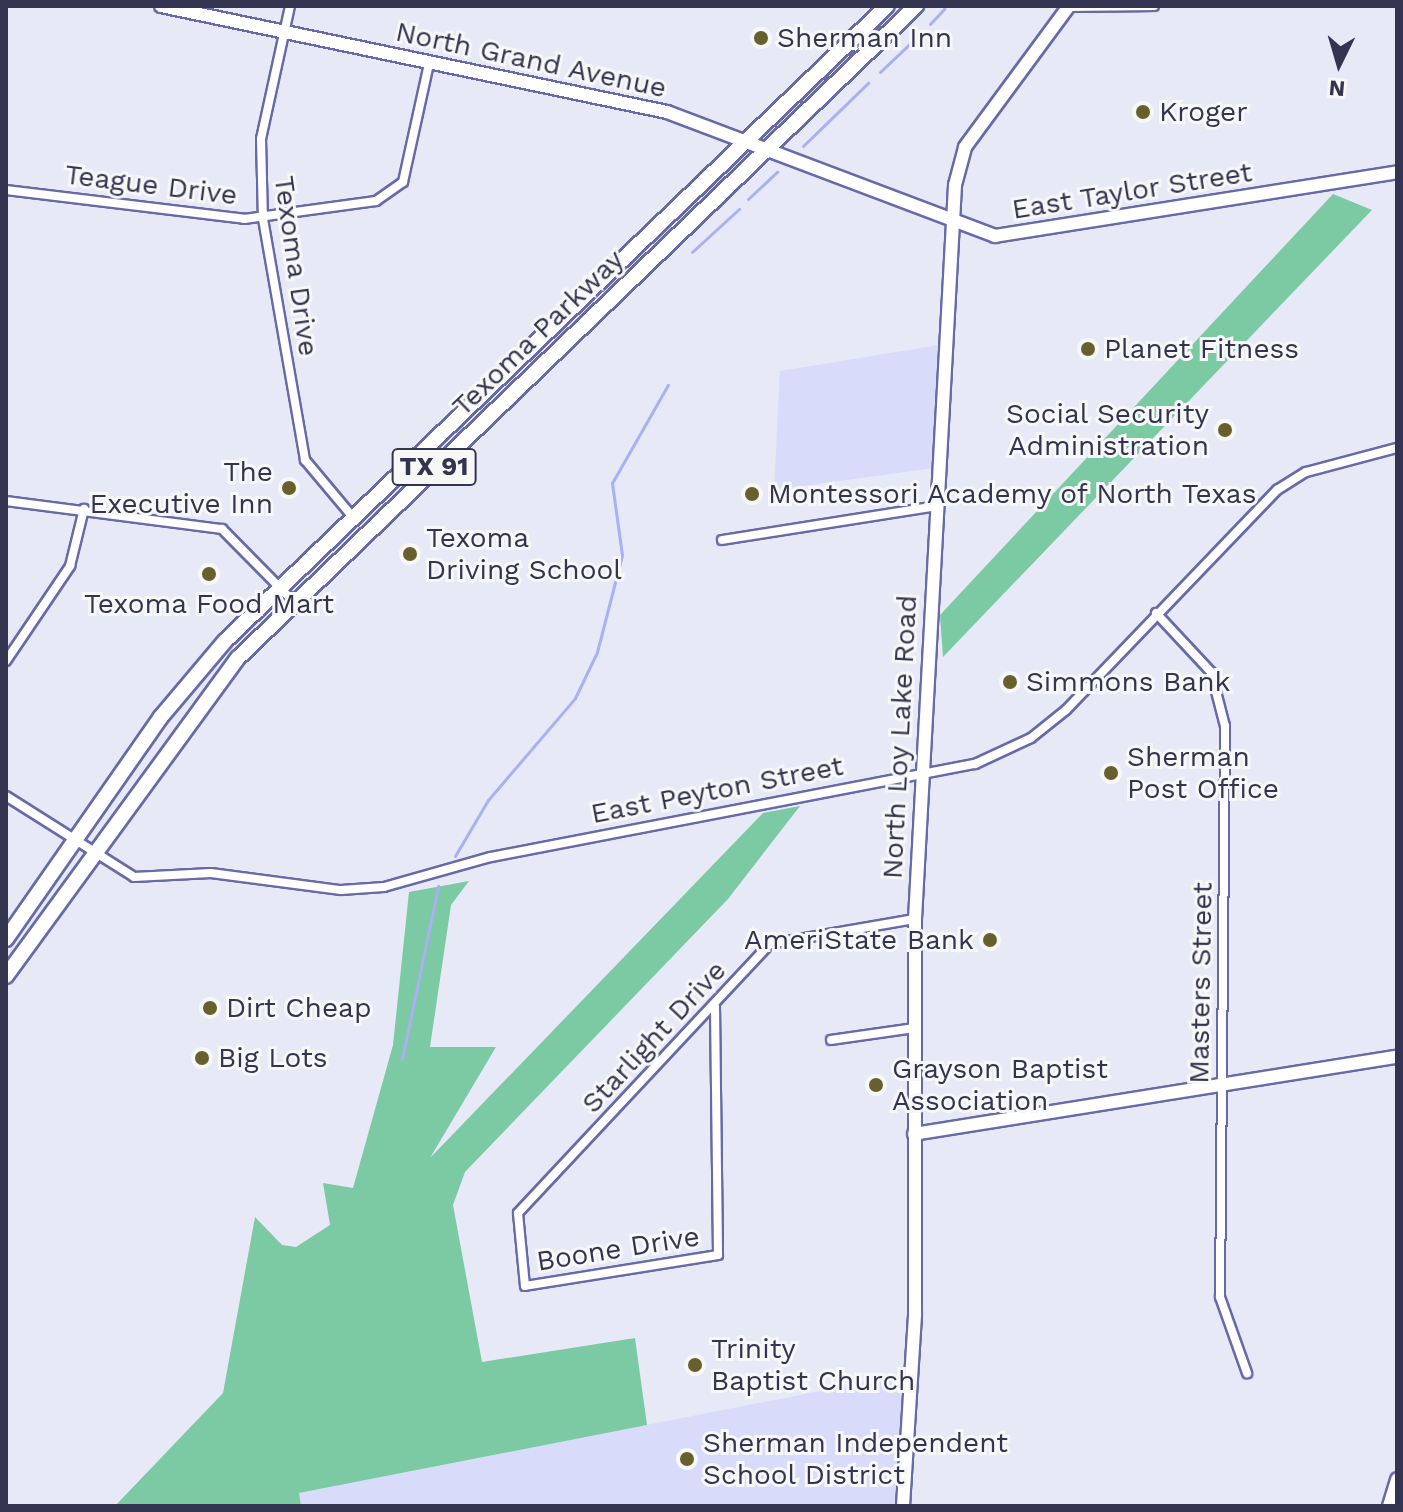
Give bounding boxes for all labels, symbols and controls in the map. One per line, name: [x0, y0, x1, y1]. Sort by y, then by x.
street label: North Grand Avenue: [392, 15, 670, 105]
place label: Sherman Inn: [777, 21, 952, 55]
north arrow: [1299, 24, 1379, 104]
marker: Sherman Inn: [752, 29, 770, 47]
text: N: [1328, 75, 1346, 102]
place label: Kroger: [1159, 95, 1248, 129]
marker: Kroger: [1134, 103, 1152, 121]
street label: East Taylor Street: [1009, 155, 1255, 227]
street label: Teague Drive: [63, 158, 239, 212]
street label: Texoma Drive: [267, 173, 325, 359]
street label: Texoma Parkway: [445, 243, 631, 423]
place label: Planet Fitness: [1104, 332, 1299, 366]
marker: Planet Fitness: [1079, 340, 1097, 358]
place label: Social Security Administration: [1005, 397, 1209, 463]
marker: Social Security Administration: [1216, 421, 1234, 439]
road number: TX 91: [390, 445, 478, 489]
place label: The Executive Inn: [89, 455, 273, 521]
place label: Montessori Academy of North Texas: [768, 477, 1260, 511]
marker: The Executive Inn: [280, 479, 298, 497]
marker: Montessori Academy of North Texas: [743, 485, 761, 503]
place label: Texoma Driving School: [426, 521, 622, 587]
marker: Texoma Driving School: [401, 545, 419, 563]
marker: Texoma Food Mart: [200, 565, 218, 583]
place label: Texoma Food Mart: [84, 587, 334, 621]
street label: North Loy Lake Road: [876, 594, 924, 880]
place label: Simmons Bank: [1026, 665, 1230, 699]
marker: Simmons Bank: [1001, 673, 1019, 691]
place label: Sherman Post Office: [1127, 740, 1279, 806]
street label: East Peyton Street: [588, 749, 846, 831]
marker: Sherman Post Office: [1102, 764, 1120, 782]
street label: Masters Street: [1182, 882, 1220, 1084]
place label: AmeriState Bank: [744, 923, 974, 957]
marker: AmeriState Bank: [981, 931, 999, 949]
street label: Starlight Drive: [575, 954, 733, 1120]
place label: Dirt Cheap: [226, 991, 371, 1025]
marker: Dirt Cheap: [201, 999, 219, 1017]
place label: Big Lots: [218, 1041, 328, 1075]
marker: Big Lots: [193, 1049, 211, 1067]
place label: Grayson Baptist Association: [892, 1052, 1108, 1118]
marker: Grayson Baptist Association: [867, 1076, 885, 1094]
street label: Boone Drive: [534, 1220, 702, 1278]
place label: Trinity Baptist Church: [711, 1332, 915, 1398]
marker: Trinity Baptist Church: [686, 1356, 704, 1374]
place label: Sherman Independent School District: [703, 1426, 1008, 1492]
marker: Sherman Independent School District: [678, 1450, 696, 1468]

